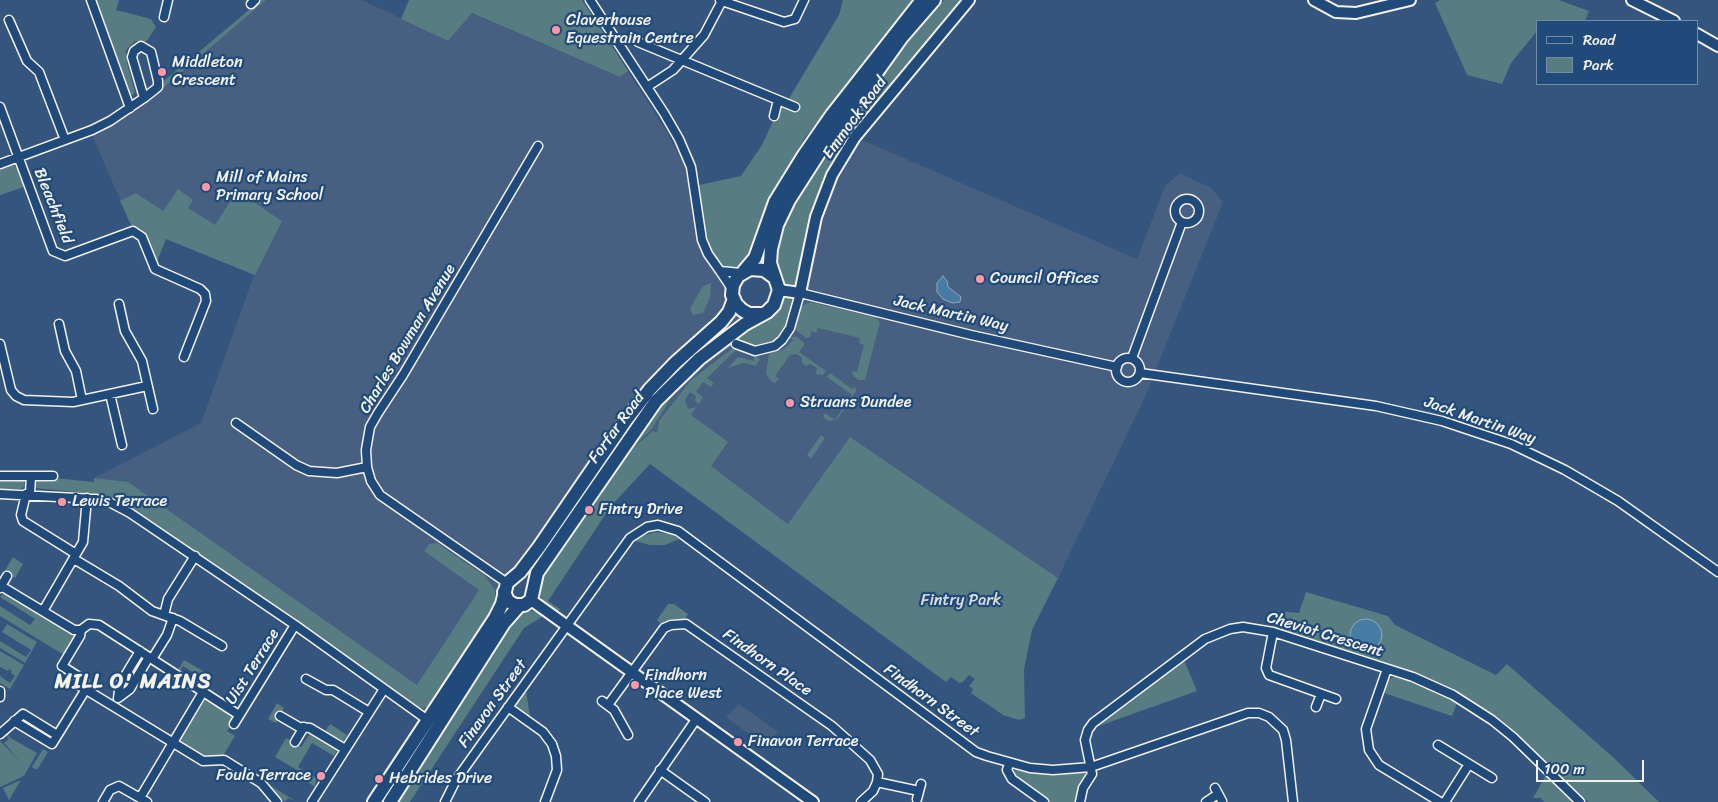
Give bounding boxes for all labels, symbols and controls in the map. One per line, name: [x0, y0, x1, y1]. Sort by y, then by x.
place label: Claverhouse Equestrain Centre: [566, 11, 694, 49]
legend: [1536, 20, 1698, 85]
marker: Claverhouse Equestrain Centre: [550, 24, 562, 36]
text: Road: [1583, 27, 1615, 53]
text: Park: [1583, 52, 1614, 78]
place label: Middleton Crescent: [172, 53, 243, 91]
marker: Middleton Crescent: [156, 66, 168, 78]
street label: Emmock Road: [819, 73, 891, 163]
street label: Bleachfield: [29, 165, 77, 247]
place label: Mill of Mains Primary School: [216, 168, 323, 206]
marker: Mill of Mains Primary School: [200, 181, 212, 193]
street label: Charles Bowman Avenue: [356, 261, 460, 417]
place label: Council Offices: [990, 269, 1099, 289]
marker: Council Offices: [974, 273, 986, 285]
street label: Jack Martin Way: [892, 292, 1010, 336]
street label: Forfar Road: [585, 389, 649, 467]
place label: Struans Dundee: [800, 393, 912, 413]
street label: Jack Martin Way: [1422, 393, 1538, 449]
marker: Struans Dundee: [784, 397, 796, 409]
place label: Lewis Terrace: [72, 492, 167, 512]
marker: Lewis Terrace: [56, 496, 68, 508]
place label: Fintry Drive: [599, 500, 683, 520]
marker: Fintry Drive: [583, 504, 595, 516]
park label: Fintry Park: [921, 591, 1001, 611]
street label: Cheviot Crescent: [1264, 608, 1386, 662]
street label: Uist Terrace: [222, 625, 284, 709]
street label: Findhorn Place: [719, 625, 815, 701]
street label: Finavon Street: [455, 656, 531, 752]
street label: Findhorn Street: [880, 660, 982, 742]
place label: Findhorn Place West: [645, 666, 723, 704]
district label: MILL O' MAINS: [55, 670, 211, 696]
marker: Findhorn Place West: [629, 679, 641, 691]
place label: Finavon Terrace: [748, 732, 859, 752]
marker: Finavon Terrace: [732, 736, 744, 748]
scale bar: [1538, 750, 1646, 782]
text: 100 m: [1544, 756, 1585, 782]
place label: Foula Terrace: [216, 766, 311, 786]
place label: Hebrides Drive: [389, 769, 492, 789]
marker: Foula Terrace: [315, 770, 327, 782]
marker: Hebrides Drive: [373, 773, 385, 785]

